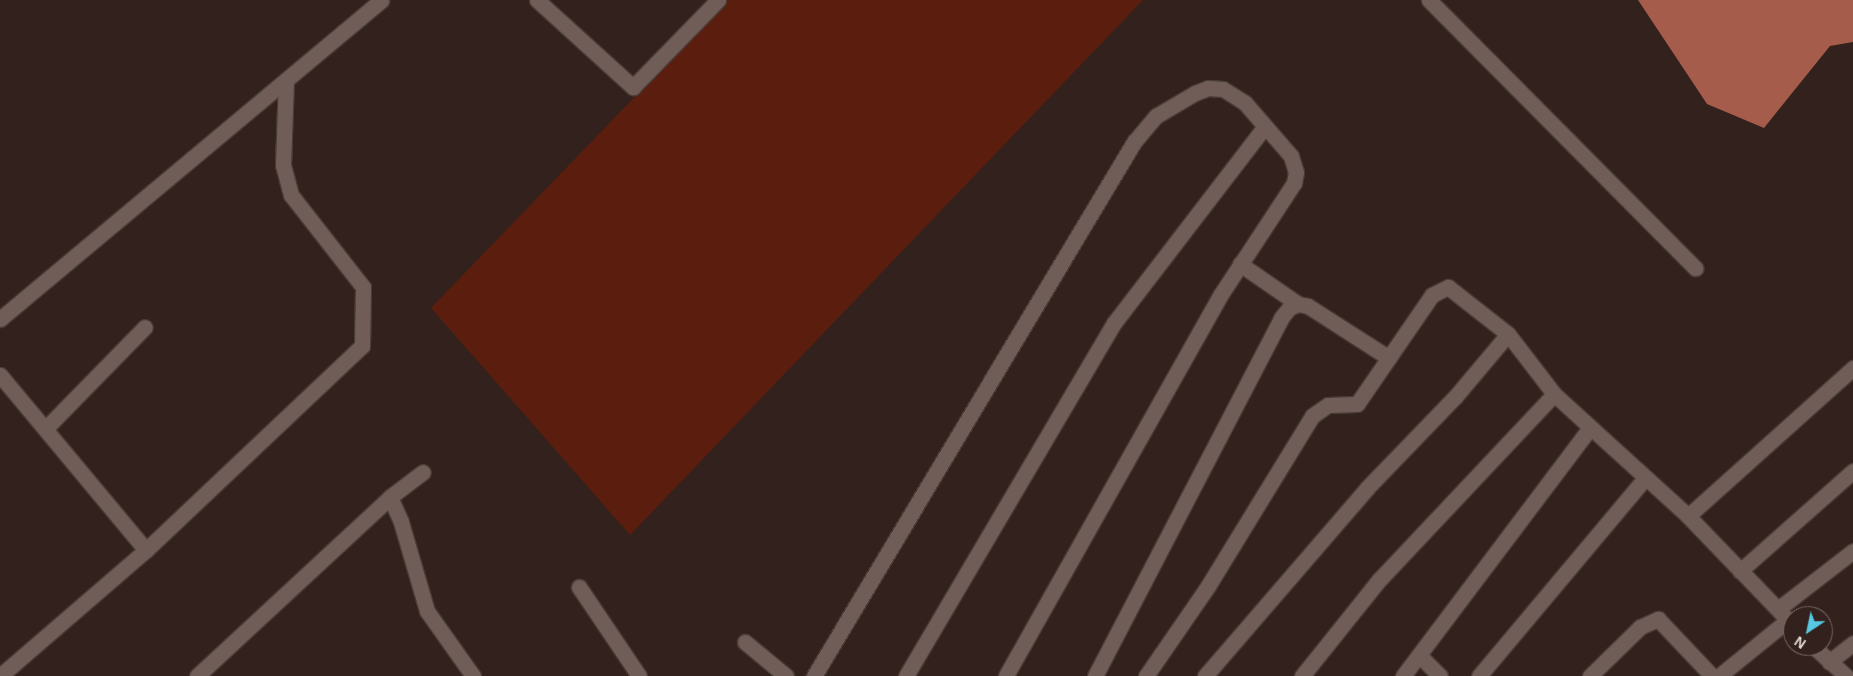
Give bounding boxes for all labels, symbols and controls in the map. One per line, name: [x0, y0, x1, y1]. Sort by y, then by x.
north arrow: [1783, 606, 1833, 656]
text: N: [1792, 633, 1809, 652]

